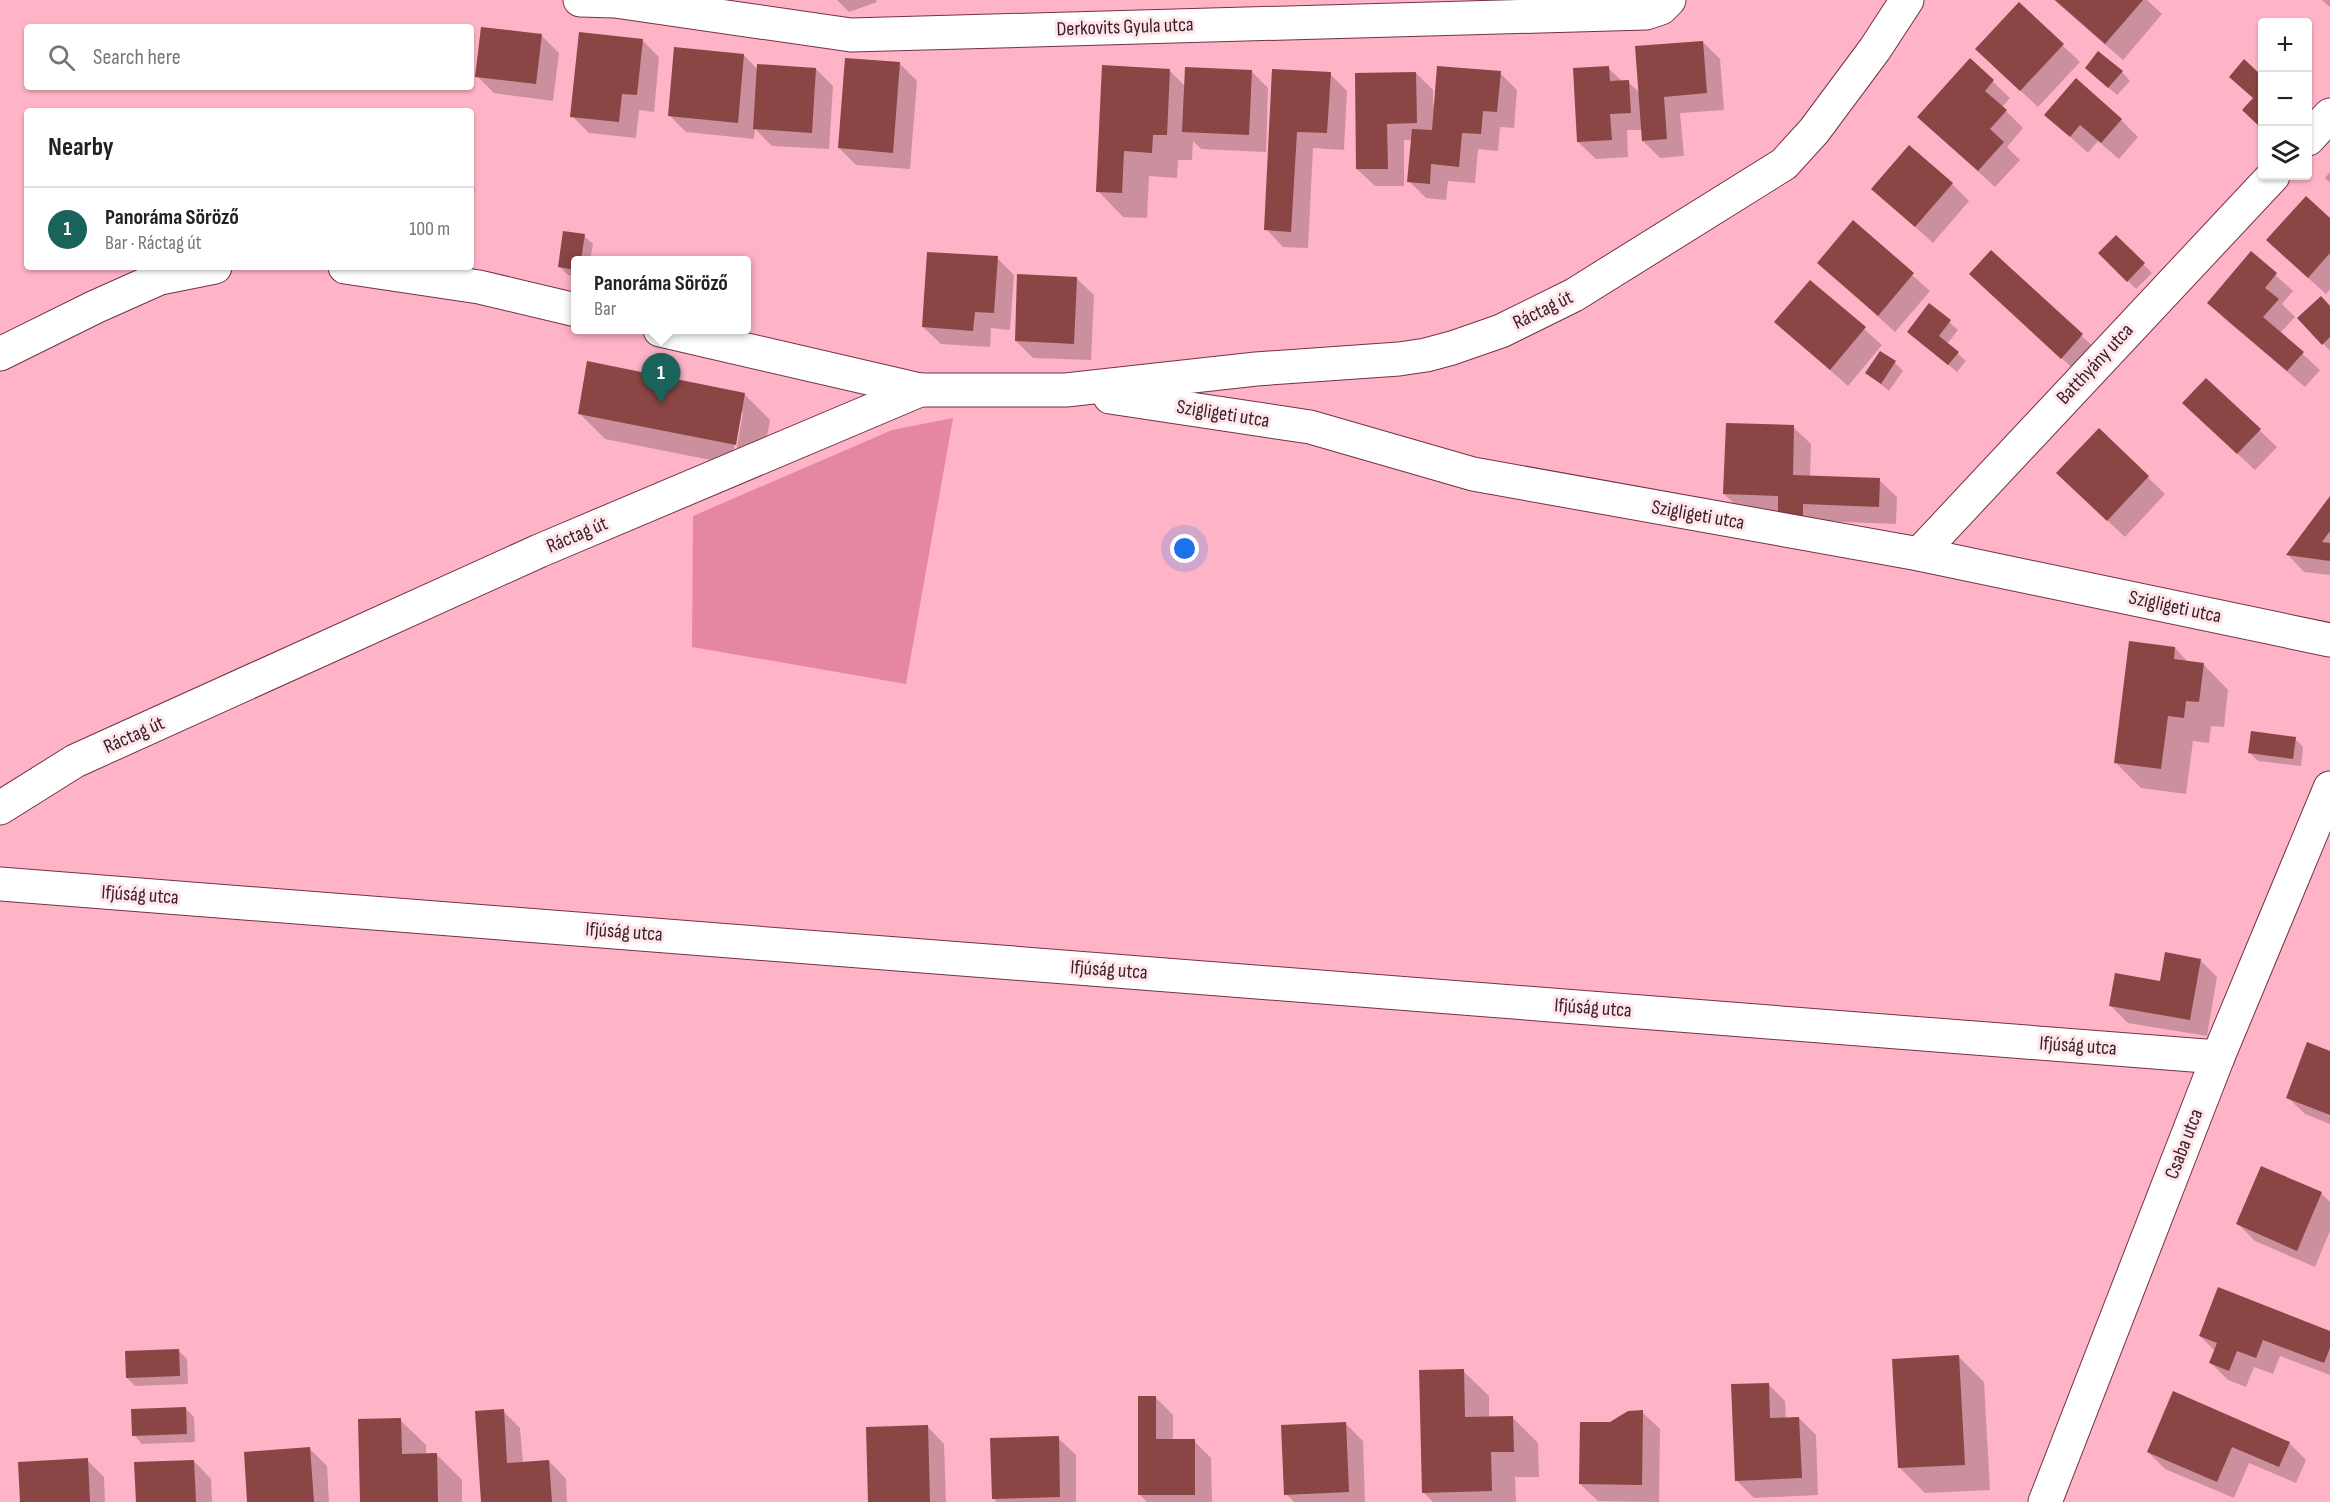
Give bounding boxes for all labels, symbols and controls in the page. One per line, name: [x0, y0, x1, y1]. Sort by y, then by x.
street label: Derkovits Gyula utca: [1056, 13, 1194, 41]
map controls: [2258, 18, 2312, 180]
button: +: [2258, 18, 2312, 72]
search box: [24, 24, 474, 90]
icon: search: [45, 41, 78, 74]
text: Search here: [93, 44, 180, 71]
button: −: [2258, 72, 2312, 126]
button: layers: [2258, 126, 2312, 180]
text: Nearby: [48, 132, 114, 163]
text: Panoráma Söröző: [105, 204, 239, 231]
text: 1: [64, 217, 71, 241]
text: 100 m: [409, 217, 450, 241]
text: Bar · Ráctag út: [105, 231, 202, 255]
popup: [571, 256, 751, 334]
text: Panoráma Söröző: [594, 270, 728, 297]
street label: Ráctag út: [1509, 285, 1577, 335]
text: Bar: [594, 297, 617, 321]
street label: Batthyány utca: [2052, 319, 2138, 409]
pin: 1: [642, 354, 680, 403]
street label: Szigligeti utca: [1175, 395, 1271, 433]
street label: Szigligeti utca: [1650, 495, 1746, 535]
street label: Ráctag út: [543, 511, 611, 559]
your location: [1170, 534, 1199, 563]
street label: Szigligeti utca: [2127, 586, 2223, 628]
street label: Ráctag út: [100, 711, 168, 759]
street label: Ifjúság utca: [101, 880, 179, 910]
street label: Ifjúság utca: [585, 917, 663, 947]
street label: Ifjúság utca: [1070, 955, 1148, 985]
street label: Ifjúság utca: [1554, 993, 1632, 1023]
street label: Ifjúság utca: [2039, 1031, 2117, 1061]
street label: Csaba utca: [2160, 1106, 2208, 1182]

